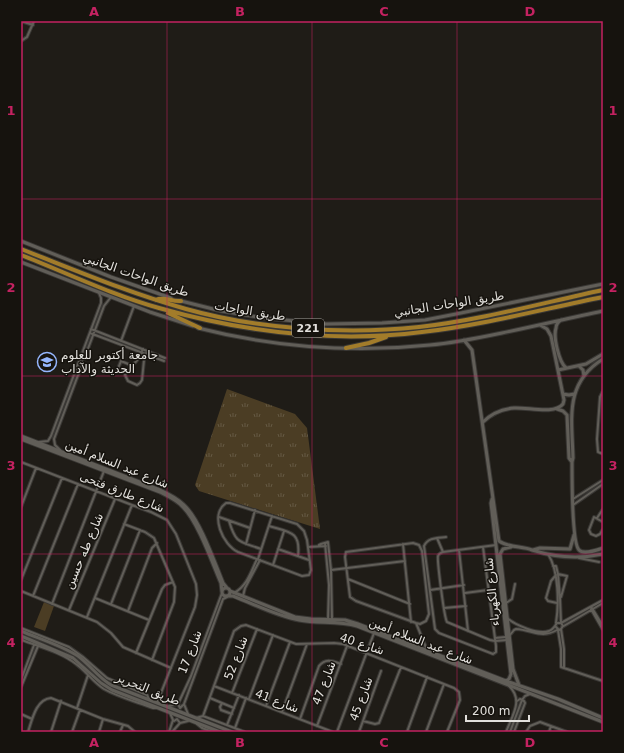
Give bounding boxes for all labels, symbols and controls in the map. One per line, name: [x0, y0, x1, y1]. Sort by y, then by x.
text: A: [89, 4, 99, 19]
text: B: [235, 4, 245, 19]
text: C: [379, 4, 389, 19]
text: D: [525, 4, 536, 19]
text: 1: [6, 103, 16, 118]
text: 1: [608, 103, 618, 118]
street label: طريق الواحات الجانبي: [81, 250, 191, 301]
text: 2: [6, 280, 16, 295]
text: 2: [608, 280, 618, 295]
street label: طريق الواحات الجانبي: [393, 288, 505, 321]
street label: طريق الواحات: [213, 298, 287, 325]
road number: 221: [292, 319, 324, 337]
place label: جامعة أكتوبر للعلوم الحديثة والآداب: [61, 347, 158, 377]
school or university icon: جامعة أكتوبر للعلوم الحديثة والآداب: [36, 351, 58, 373]
street label: شارع عبد السلام أمين: [63, 436, 171, 492]
text: 3: [6, 458, 16, 473]
text: 3: [608, 458, 618, 473]
street label: شارع طارق فتحى: [77, 469, 166, 516]
street label: شارع طه حسين: [62, 511, 107, 591]
street label: شارع الكهرباء: [481, 557, 504, 627]
street label: شارع عبد السلام أمين: [367, 614, 475, 668]
street label: شارع 17: [175, 628, 206, 676]
street label: شارع 40: [338, 630, 386, 659]
street label: شارع 52: [221, 634, 252, 682]
text: 4: [6, 635, 16, 650]
text: 4: [608, 635, 618, 650]
street label: شارع 47: [309, 659, 340, 707]
street label: طريق التحرير: [112, 669, 182, 709]
street label: شارع 45: [347, 675, 376, 723]
street label: شارع 41: [253, 686, 301, 717]
scale bar: [466, 697, 529, 723]
text: 200 m: [472, 704, 510, 718]
text: A: [89, 735, 99, 750]
text: B: [235, 735, 245, 750]
text: C: [379, 735, 389, 750]
text: D: [525, 735, 536, 750]

